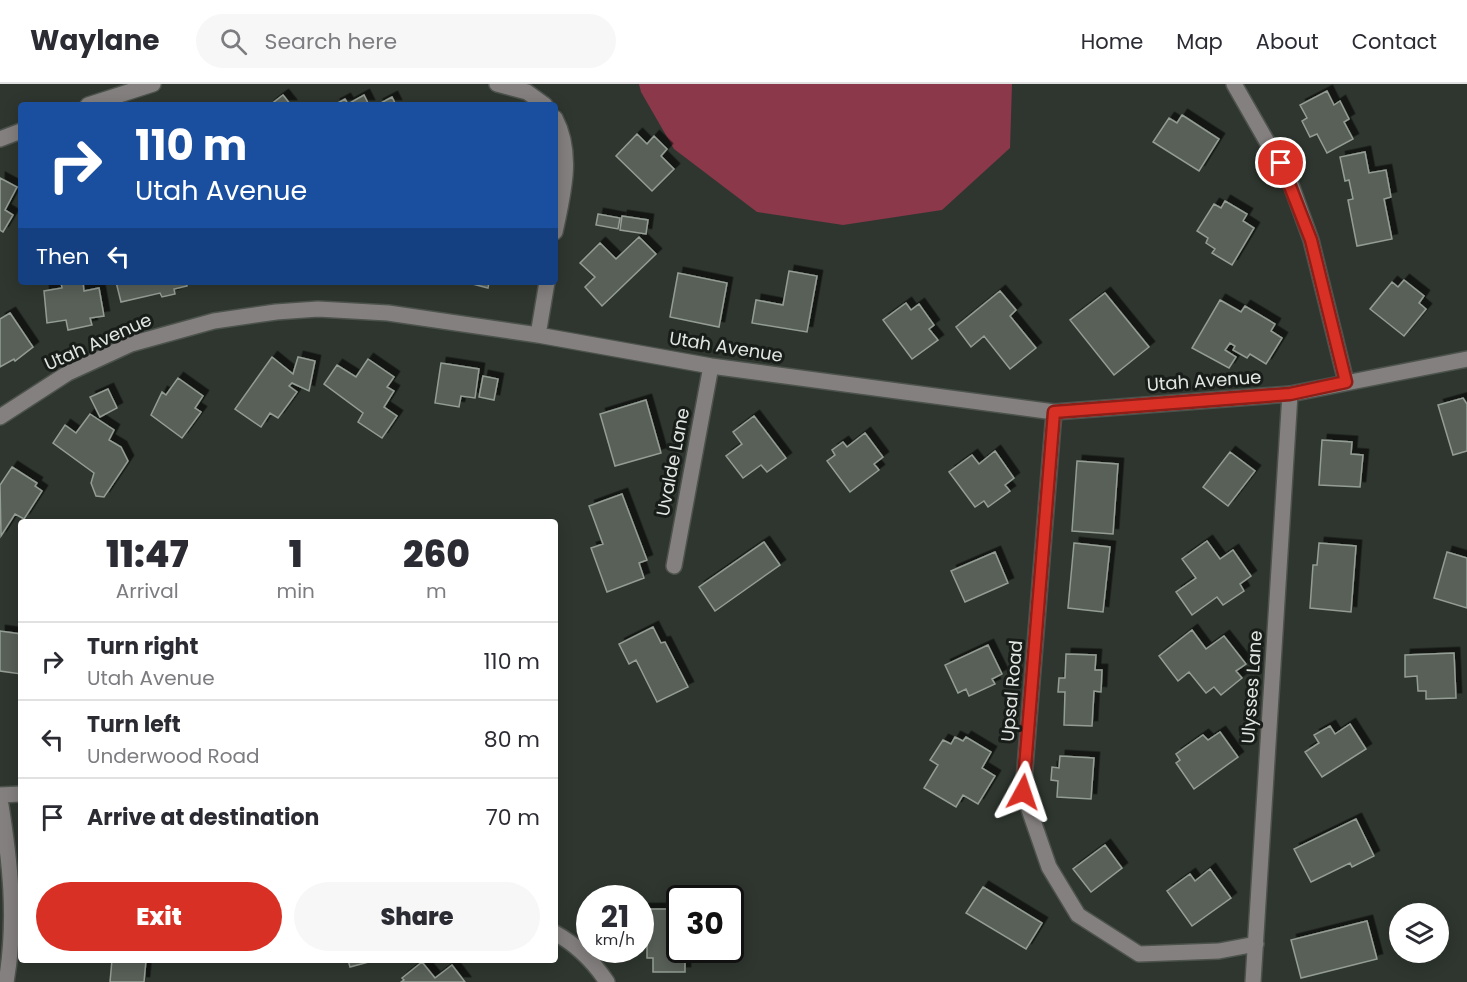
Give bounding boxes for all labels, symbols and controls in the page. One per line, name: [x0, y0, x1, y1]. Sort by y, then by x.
search box: [196, 14, 616, 68]
text: Waylane: [30, 21, 160, 60]
icon: search: [217, 25, 250, 58]
text: Search here: [265, 26, 397, 57]
text: Home: [1081, 27, 1143, 56]
text: Map: [1176, 27, 1223, 56]
text: About: [1256, 27, 1319, 56]
text: Contact: [1352, 27, 1437, 56]
text: 110 m: [135, 116, 247, 175]
icon: right: [36, 126, 114, 204]
pin: [1255, 137, 1306, 188]
icon: arrive: [1264, 146, 1297, 179]
text: Utah Avenue: [135, 172, 307, 209]
icon: left: [102, 240, 135, 273]
text: Then: [36, 241, 90, 272]
street label: Utah Avenue: [40, 307, 155, 376]
street label: Utah Avenue: [667, 325, 785, 368]
street label: Utah Avenue: [1146, 364, 1262, 397]
street label: Uvalde Lane: [650, 406, 695, 518]
text: 11:47: [106, 529, 189, 580]
text: 1: [289, 529, 303, 580]
text: 260: [403, 529, 470, 580]
text: Arrival: [116, 577, 179, 605]
text: min: [277, 577, 315, 605]
text: m: [426, 577, 447, 605]
street label: Ulysses Lane: [1235, 629, 1268, 744]
text: Turn right: [87, 631, 198, 662]
street label: Upsal Road: [995, 639, 1028, 743]
icon: right: [36, 645, 69, 678]
text: 110 m: [484, 646, 540, 677]
text: Utah Avenue: [87, 664, 215, 692]
text: Turn left: [87, 709, 181, 740]
icon: left: [36, 723, 69, 756]
text: 80 m: [484, 724, 540, 755]
text: Underwood Road: [87, 742, 260, 770]
position arrow: [991, 760, 1055, 824]
icon: arrive: [36, 801, 69, 834]
text: Arrive at destination: [87, 802, 319, 833]
text: 70 m: [486, 802, 540, 833]
button: Exit: [36, 882, 282, 951]
button: Share: [294, 882, 540, 951]
speed limit sign: 30: [666, 885, 744, 963]
text: 21: [601, 895, 629, 938]
map controls: [1389, 903, 1449, 963]
button: layers: [1389, 903, 1449, 963]
text: km/h: [595, 929, 635, 950]

